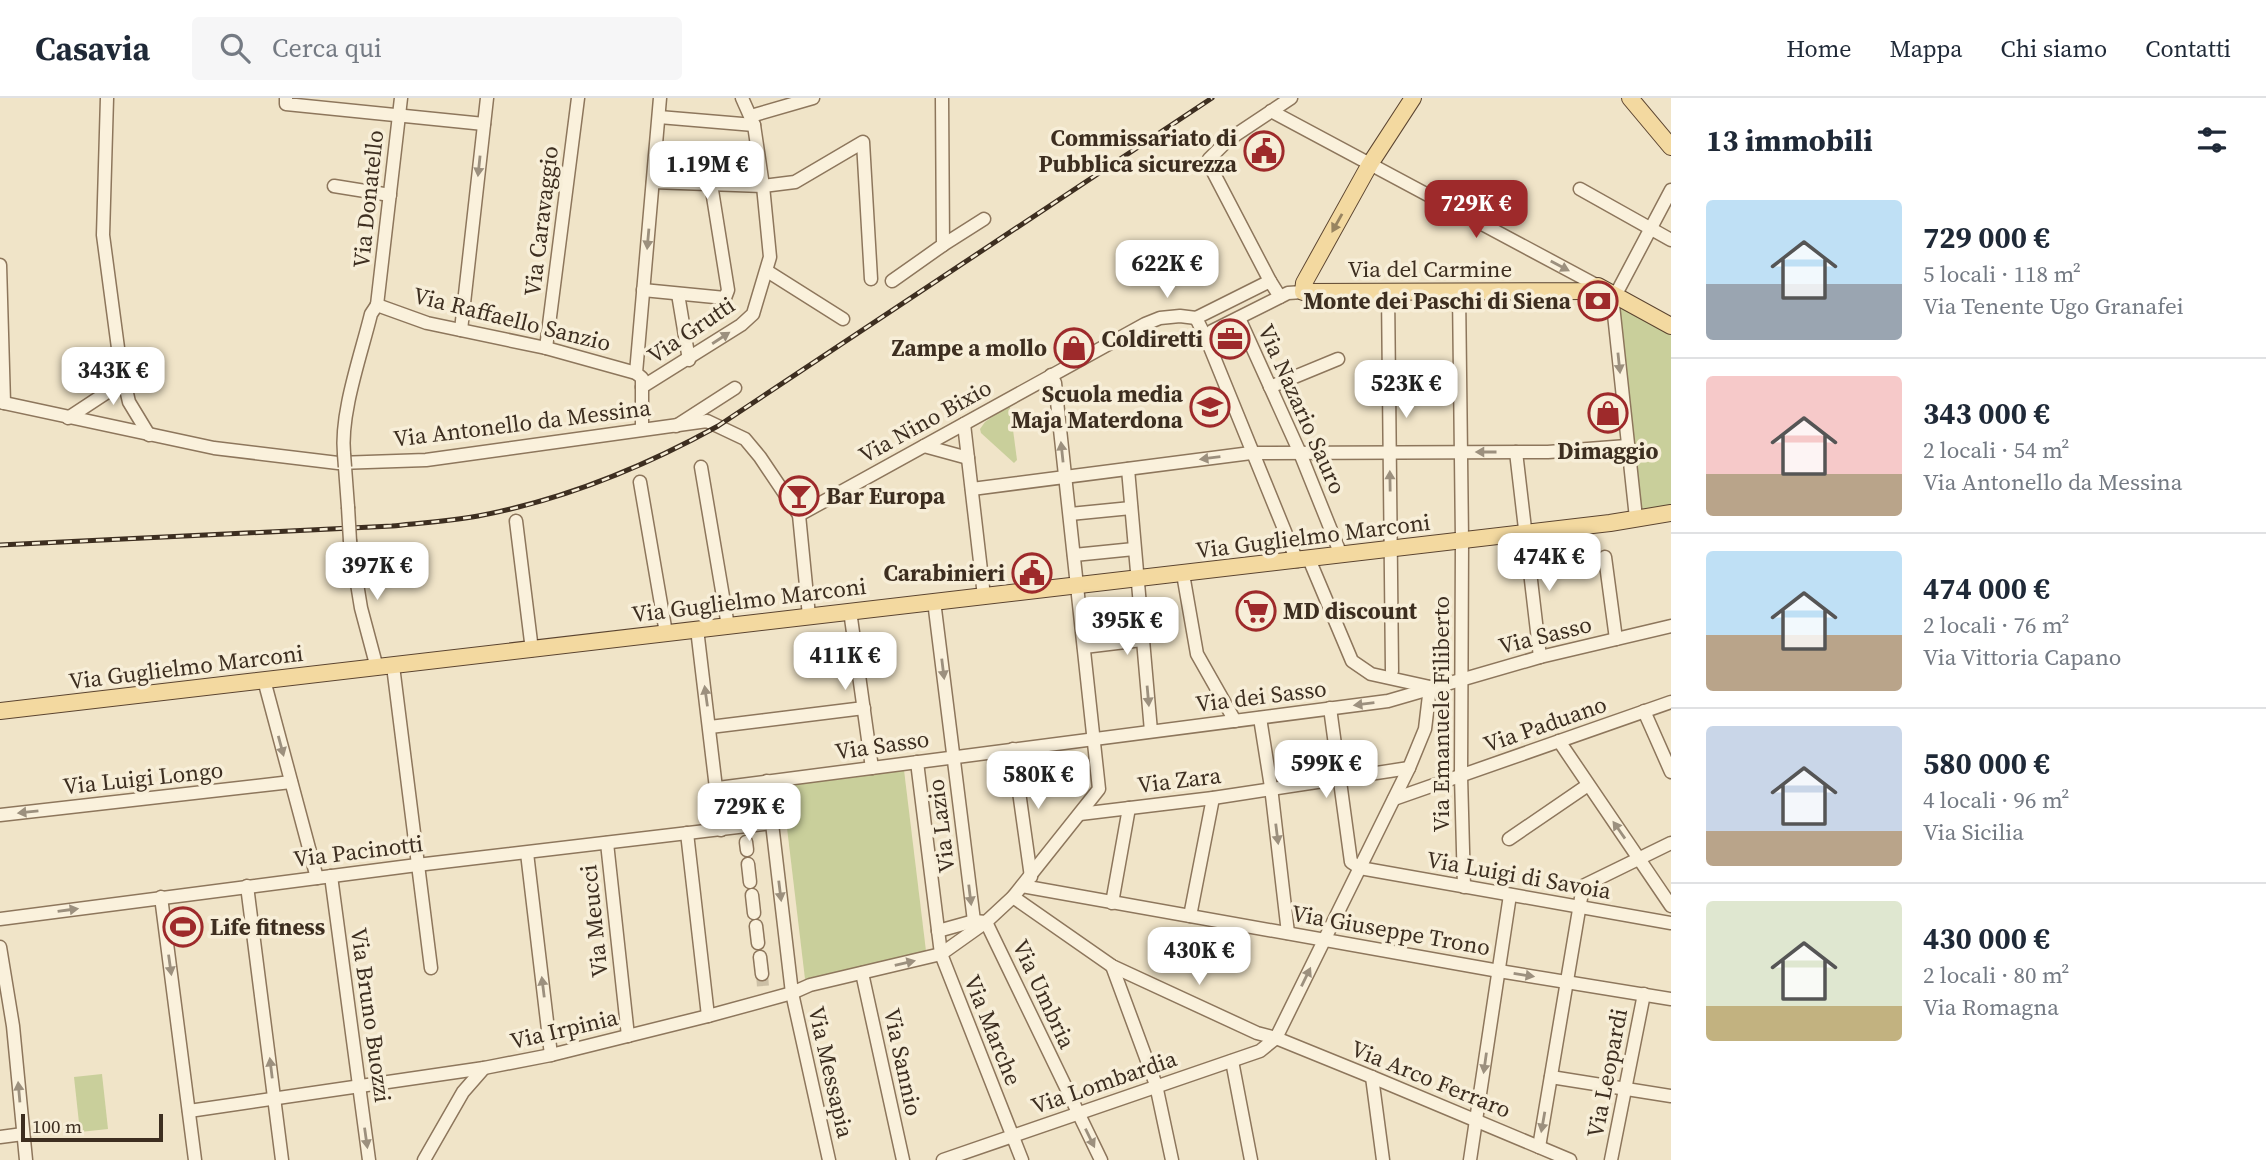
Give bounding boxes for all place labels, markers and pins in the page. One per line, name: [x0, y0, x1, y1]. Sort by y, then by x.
place label: Commissariato di Pubblica sicurezza: [1038, 122, 1238, 180]
public building icon: Commissariato di Pubblica sicurezza: [1243, 130, 1285, 172]
pin: 1.19M €: [642, 141, 772, 201]
pin: 729K €: [1419, 180, 1533, 240]
pin: 622K €: [1110, 240, 1224, 300]
bank icon: Monte dei Paschi di Siena: [1577, 280, 1619, 322]
place label: Monte dei Paschi di Siena: [1303, 285, 1572, 317]
office icon: Coldiretti: [1209, 318, 1251, 360]
place label: Coldiretti: [1101, 323, 1203, 355]
shop icon: Zampe a mollo: [1053, 327, 1095, 369]
place label: Zampe a mollo: [891, 332, 1047, 364]
pin: 343K €: [56, 348, 170, 407]
pin: 523K €: [1349, 360, 1463, 420]
place label: Scuola media Maja Materdona: [1011, 378, 1184, 436]
school or university icon: Scuola media Maja Materdona: [1189, 386, 1231, 428]
shop icon: Dimaggio: [1587, 392, 1629, 434]
place label: Dimaggio: [1557, 435, 1659, 467]
bar icon: Bar Europa: [778, 475, 820, 517]
place label: Bar Europa: [826, 480, 946, 512]
pin: 474K €: [1492, 533, 1606, 593]
pin: 397K €: [320, 542, 434, 602]
public building icon: Carabinieri: [1011, 552, 1053, 594]
place label: Carabinieri: [883, 557, 1005, 589]
supermarket icon: MD discount: [1235, 590, 1277, 632]
place label: MD discount: [1283, 595, 1418, 627]
pin: 395K €: [1070, 598, 1184, 657]
pin: 411K €: [788, 632, 902, 692]
pin: 599K €: [1269, 740, 1383, 800]
pin: 580K €: [981, 752, 1095, 811]
pin: 729K €: [692, 784, 806, 843]
sports icon: Life fitness: [162, 906, 204, 948]
place label: Life fitness: [210, 911, 325, 943]
pin: 430K €: [1142, 928, 1256, 987]

